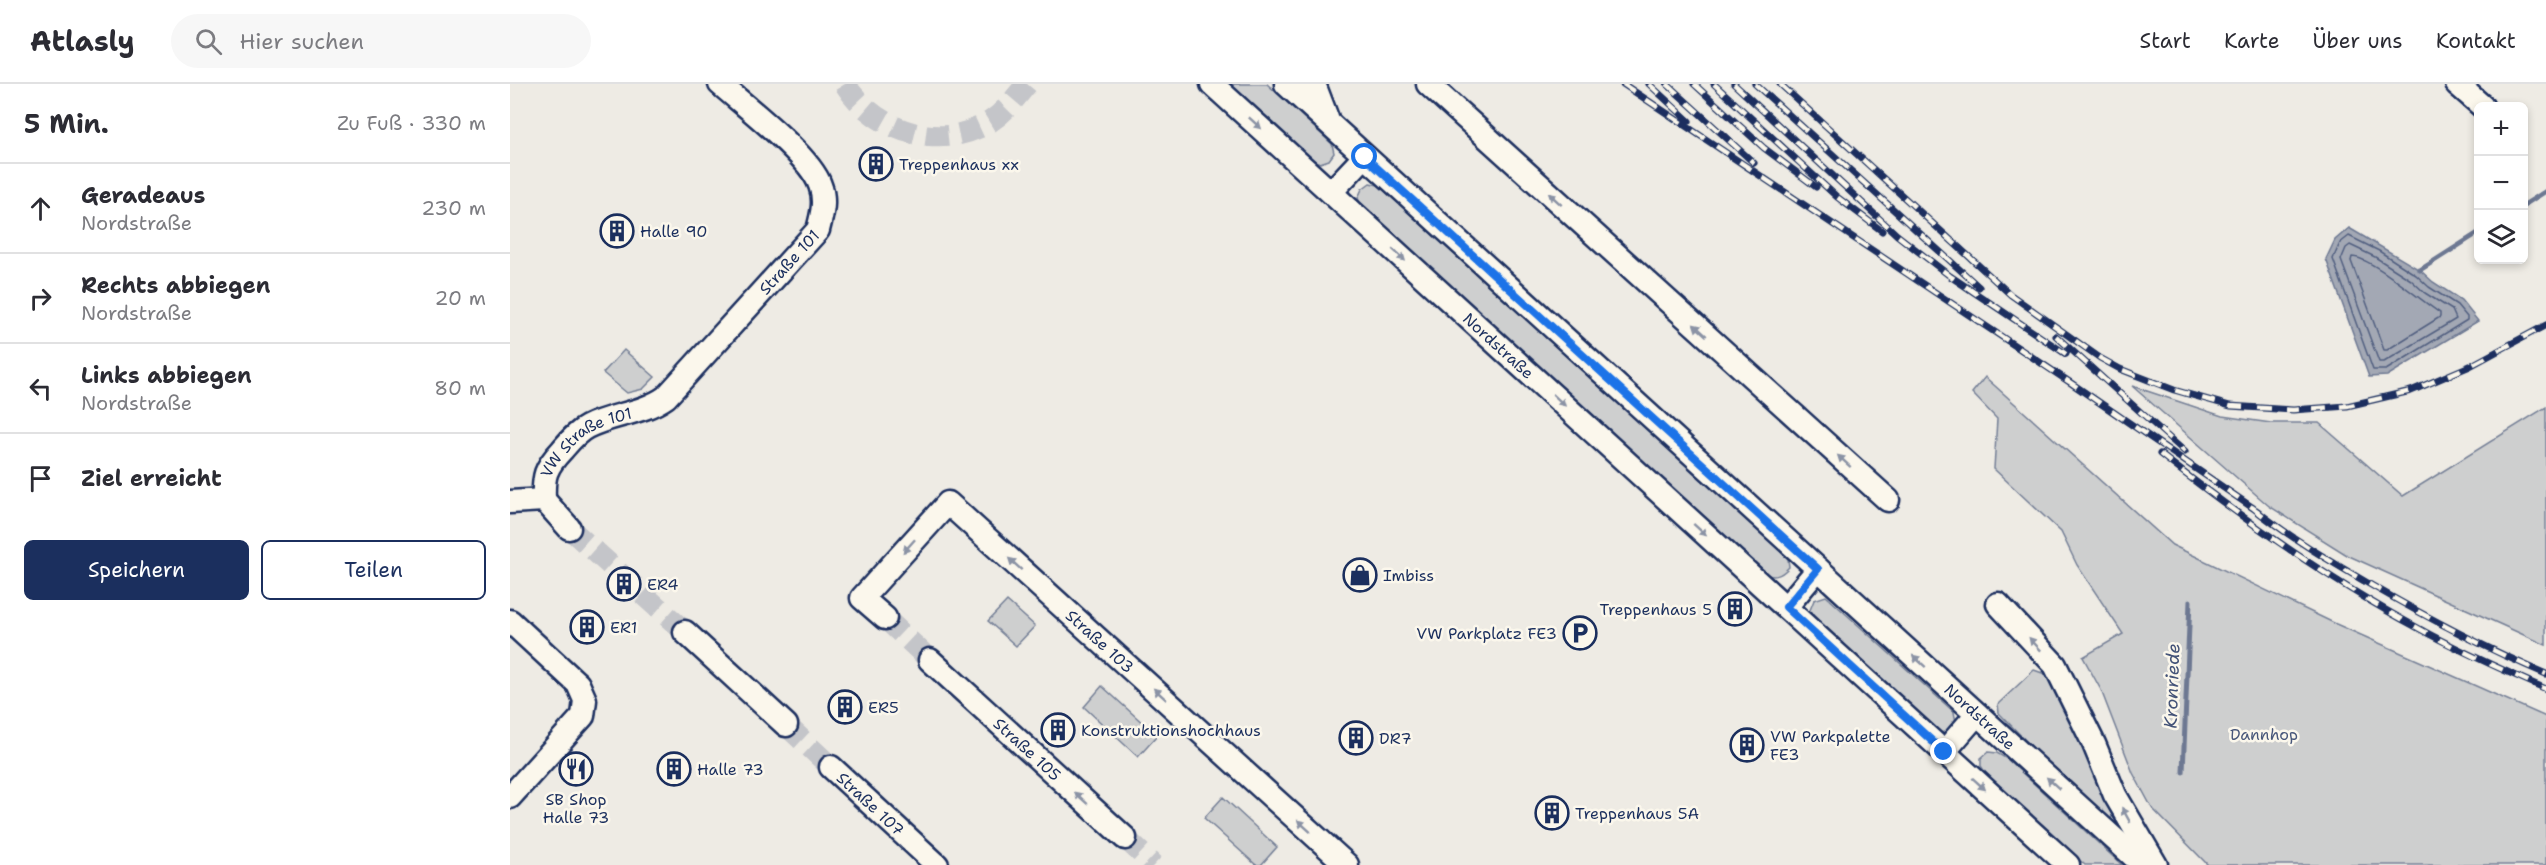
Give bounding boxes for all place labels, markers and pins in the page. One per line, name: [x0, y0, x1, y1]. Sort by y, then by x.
building icon: Treppenhaus xx: [858, 146, 894, 182]
place label: Treppenhaus xx: [899, 154, 1019, 175]
building icon: Halle 90: [599, 213, 635, 249]
place label: Halle 90: [640, 221, 708, 242]
shop icon: Imbiss: [1342, 557, 1378, 593]
place label: Imbiss: [1383, 565, 1434, 586]
building icon: ER4: [606, 566, 642, 602]
place label: ER4: [647, 574, 678, 595]
building icon: Treppenhaus 5: [1717, 591, 1753, 627]
place label: Treppenhaus 5: [1599, 599, 1712, 620]
building icon: ER1: [569, 609, 605, 645]
parking icon: VW Parkplatz FE3: [1562, 615, 1598, 651]
place label: ER1: [610, 617, 637, 638]
place label: VW Parkplatz FE3: [1416, 623, 1557, 644]
building icon: ER5: [827, 689, 863, 725]
place label: ER5: [868, 697, 899, 718]
building icon: Konstruktionshochhaus: [1040, 712, 1076, 748]
place label: Konstruktionshochhaus: [1081, 720, 1261, 741]
building icon: DR7: [1338, 720, 1374, 756]
place label: VW Parkpalette FE3: [1770, 726, 1891, 765]
building icon: VW Parkpalette FE3: [1729, 727, 1765, 763]
place label: DR7: [1379, 728, 1412, 749]
restaurant icon: SB Shop Halle 73: [558, 751, 594, 787]
building icon: Halle 73: [656, 751, 692, 787]
place label: Halle 73: [697, 759, 764, 780]
place label: SB Shop Halle 73: [543, 789, 609, 828]
building icon: Treppenhaus 5A: [1534, 795, 1570, 831]
place label: Treppenhaus 5A: [1575, 803, 1699, 824]

